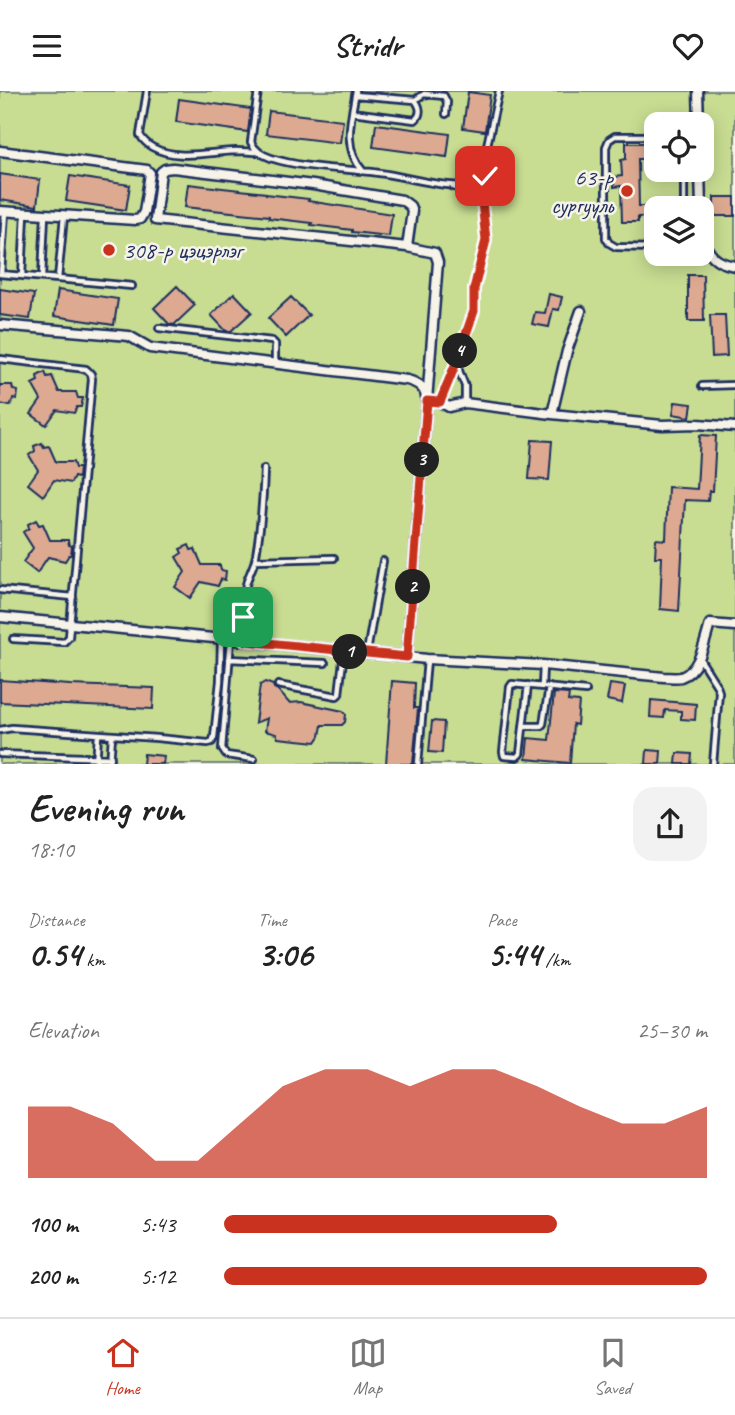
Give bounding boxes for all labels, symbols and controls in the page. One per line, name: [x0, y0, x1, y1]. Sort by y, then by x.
text: Stridr: [333, 25, 402, 66]
icon: menu: [28, 27, 66, 65]
icon: heart: [669, 27, 707, 65]
map controls: [644, 112, 714, 266]
button: locate: [644, 112, 714, 182]
pin: [455, 146, 515, 206]
icon: check: [466, 157, 504, 195]
place label: 63-р сургууль: [551, 162, 615, 220]
marker: 63-р сургууль: [619, 183, 635, 199]
button: layers: [644, 196, 714, 266]
place label: 308-р цэцэрлэг: [123, 235, 245, 265]
marker: 308-р цэцэрлэг: [101, 242, 117, 258]
pin: 4: [442, 334, 477, 369]
text: 4: [455, 338, 464, 362]
pin: 3: [404, 443, 440, 477]
text: 3: [417, 447, 426, 471]
pin: 2: [396, 569, 430, 605]
text: 2: [408, 574, 417, 598]
pin: [213, 587, 273, 647]
icon: arrive: [224, 598, 262, 636]
pin: 1: [332, 635, 368, 669]
text: 1: [345, 639, 354, 663]
text: Evening run: [28, 785, 184, 832]
button: share: [633, 787, 707, 861]
text: 18:10: [28, 835, 74, 864]
text: Distance: [28, 908, 85, 932]
text: Time: [258, 908, 287, 932]
text: Pace: [487, 908, 517, 932]
text: 0.54: [28, 932, 82, 977]
text: 3:06: [258, 932, 313, 977]
text: 5:44: [487, 932, 541, 977]
text: km: [82, 948, 105, 972]
text: /km: [541, 948, 570, 972]
text: Elevation: [28, 1016, 99, 1045]
text: 25–30 m: [637, 1016, 707, 1045]
text: 100 m: [28, 1210, 78, 1239]
text: 5:43: [140, 1210, 176, 1239]
text: 200 m: [28, 1262, 78, 1291]
text: 5:12: [140, 1262, 176, 1291]
tab: Home: [104, 1334, 142, 1400]
tab: Map: [349, 1334, 387, 1400]
tab: Saved: [594, 1334, 632, 1400]

